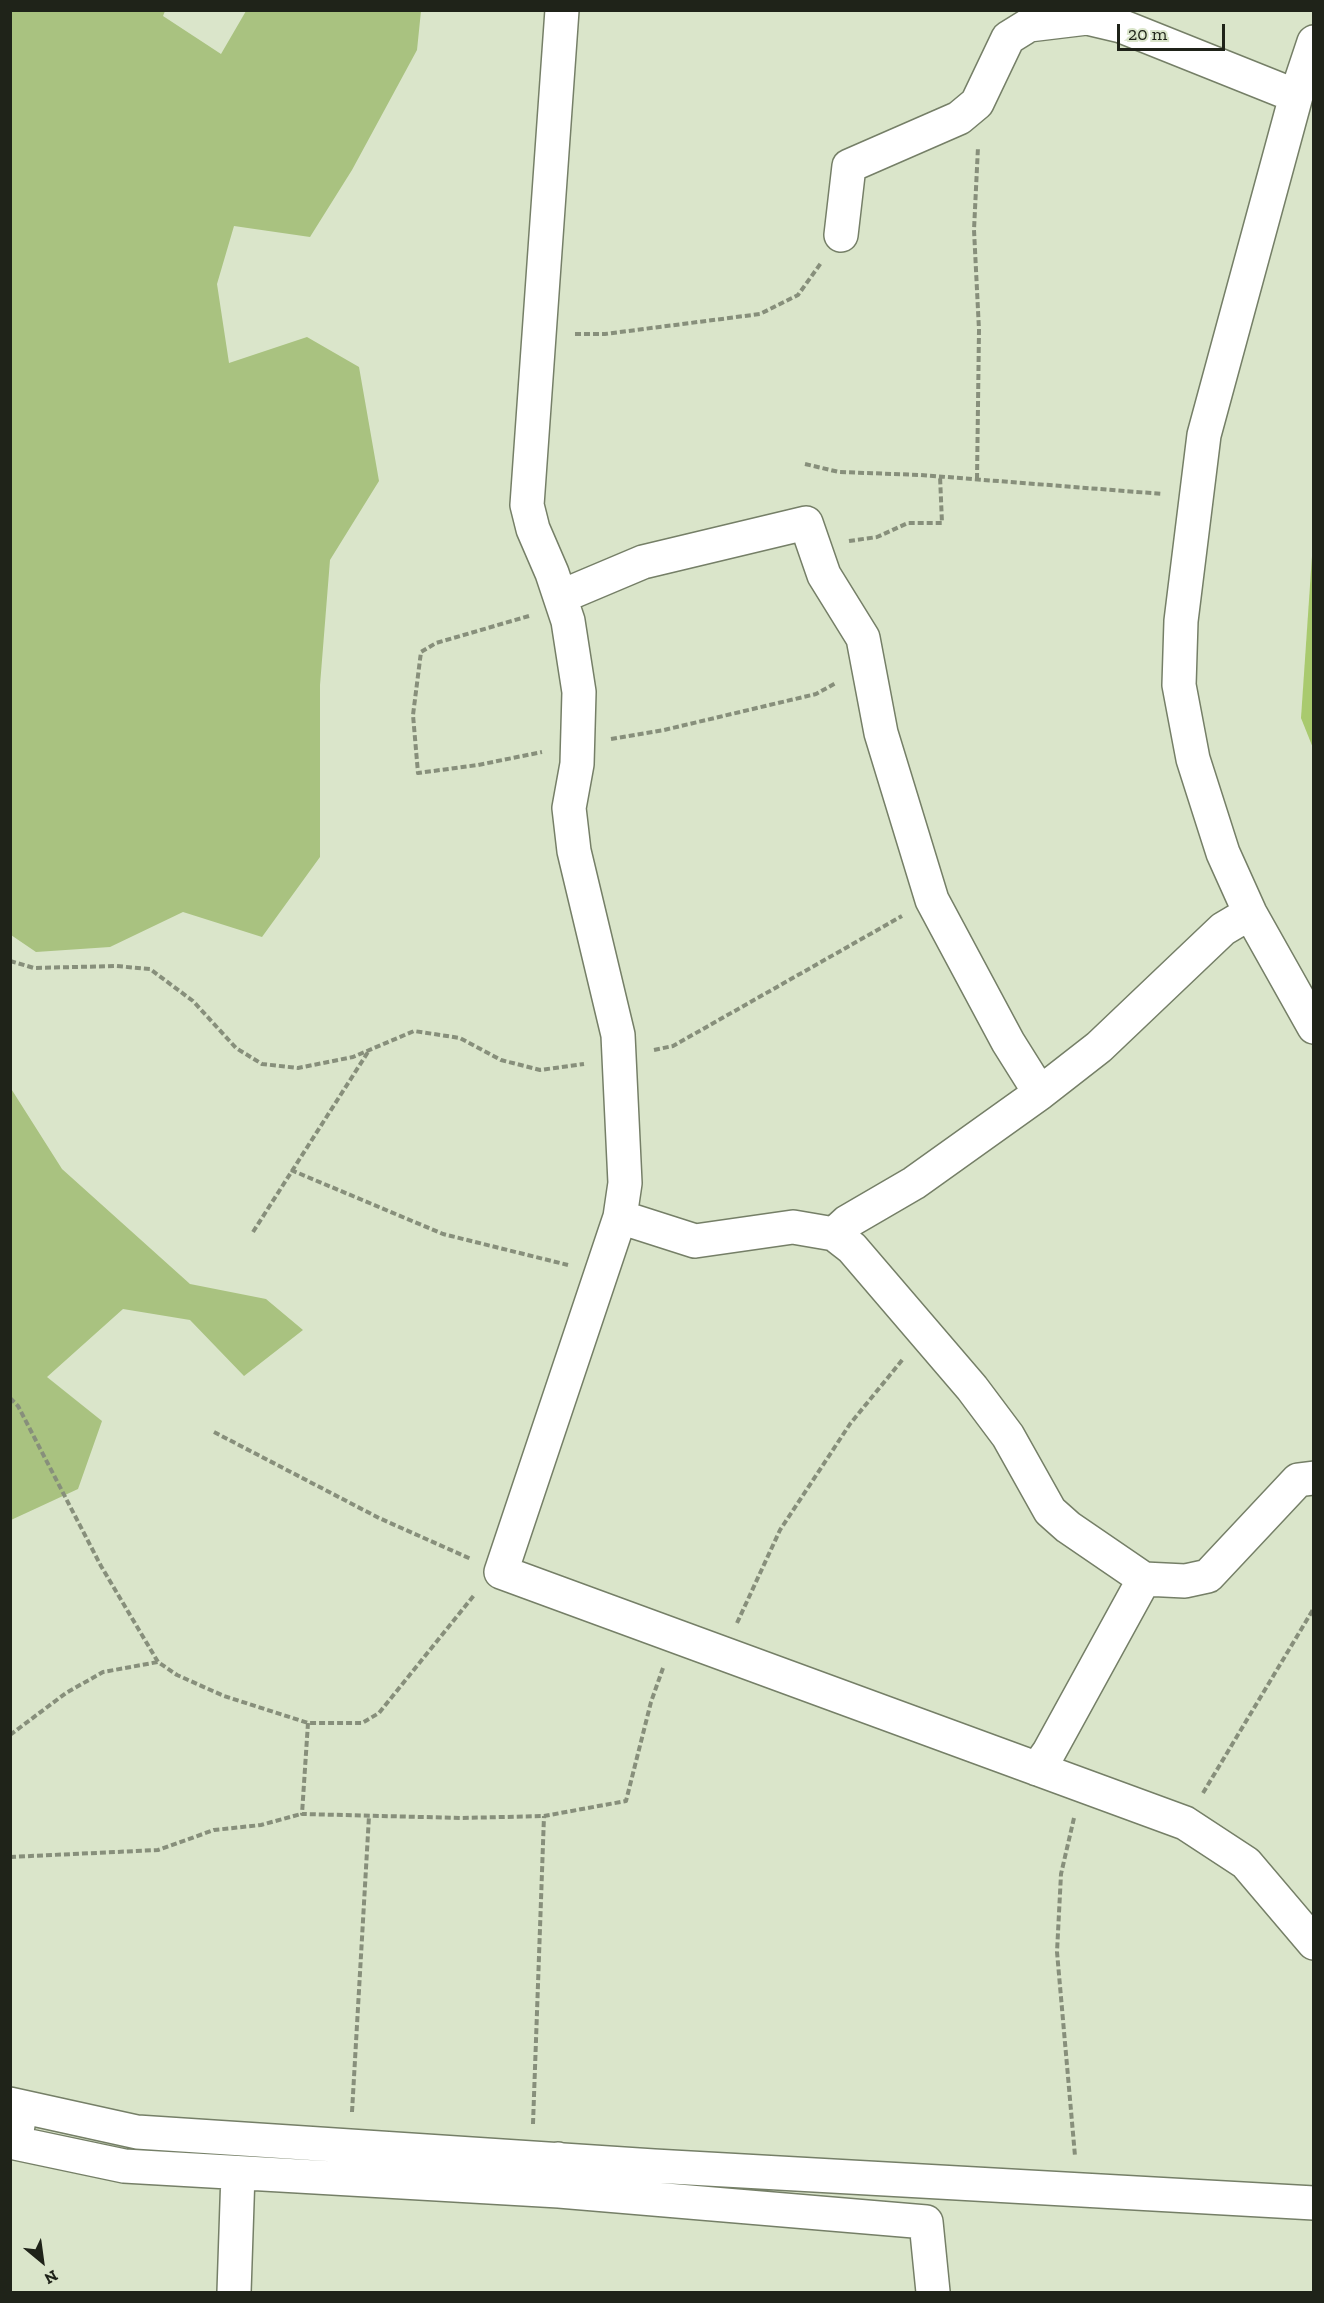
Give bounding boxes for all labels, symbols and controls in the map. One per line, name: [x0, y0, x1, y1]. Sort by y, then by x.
scale bar: [1120, 12, 1228, 50]
text: 20 m: [1128, 23, 1167, 45]
north arrow: [12, 2231, 72, 2291]
text: N: [41, 2266, 61, 2288]

